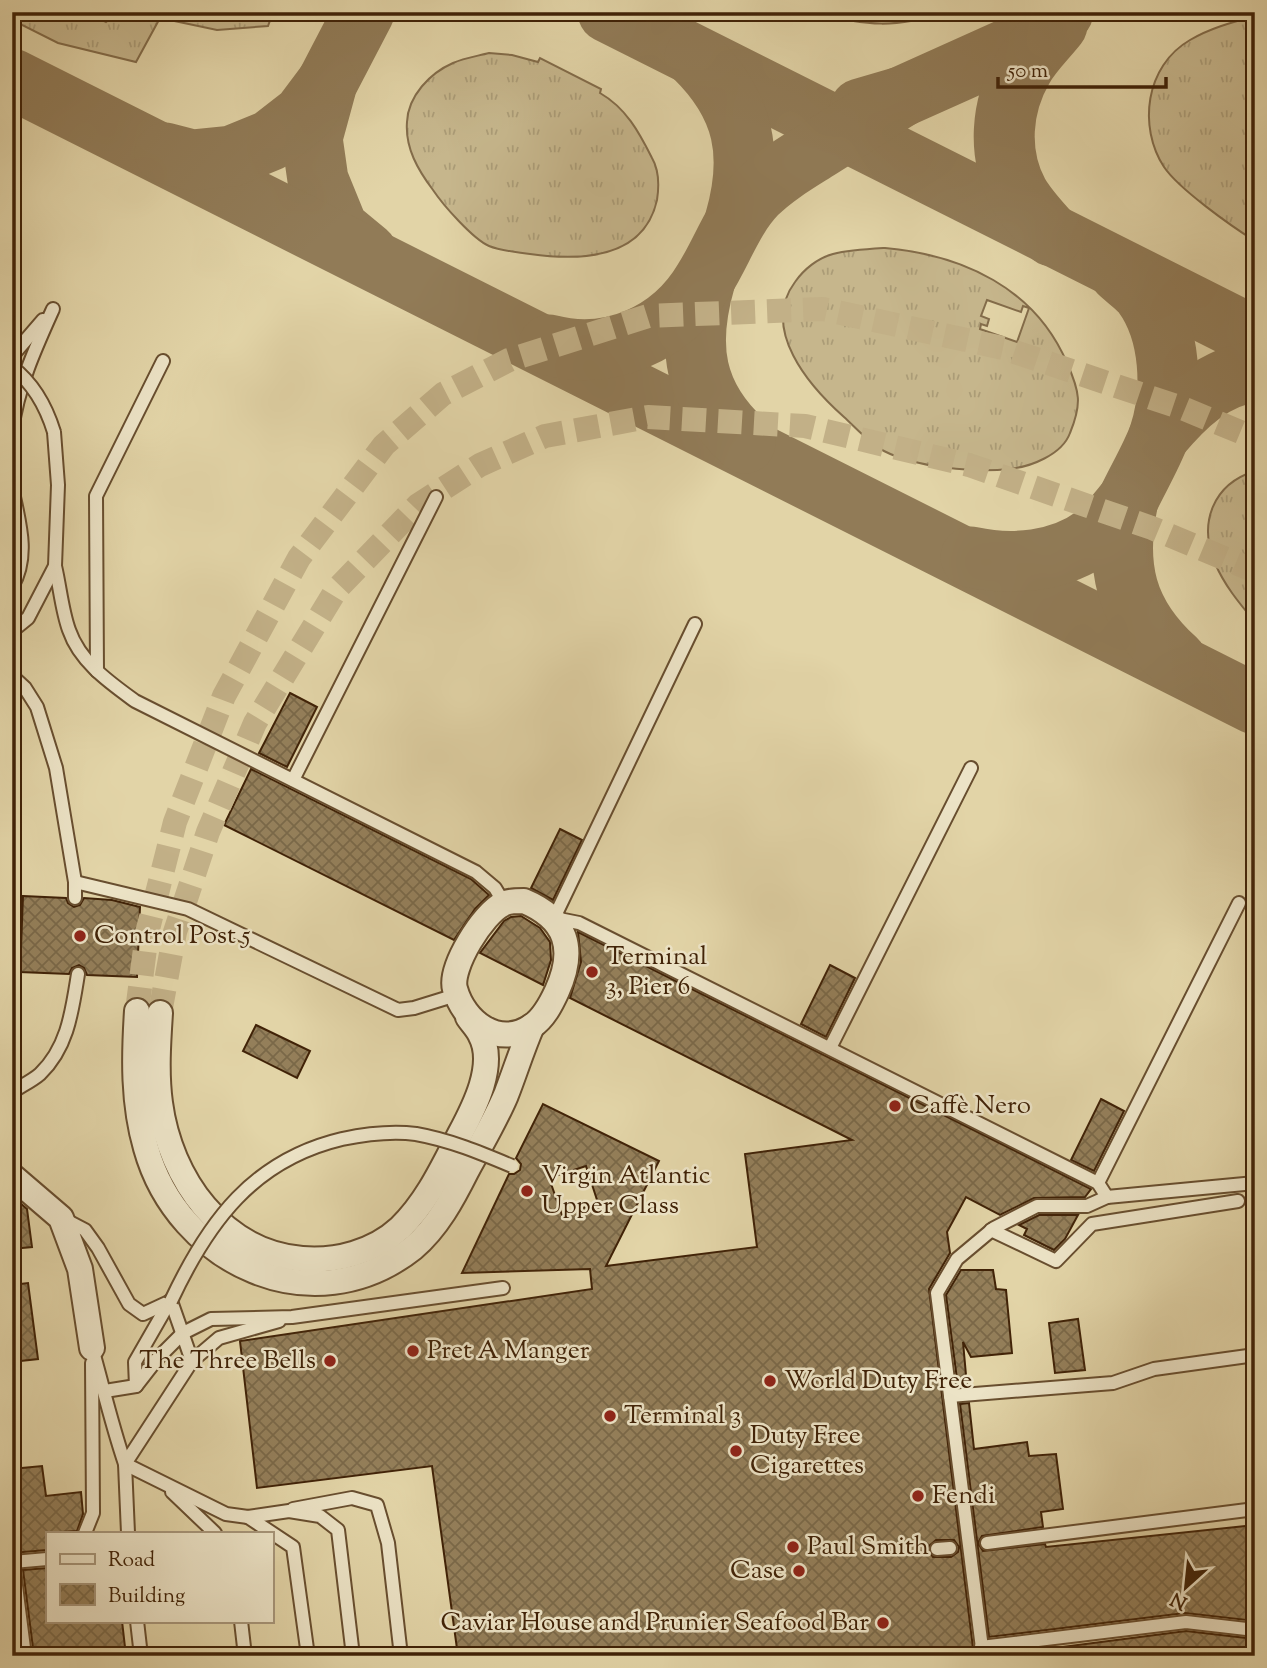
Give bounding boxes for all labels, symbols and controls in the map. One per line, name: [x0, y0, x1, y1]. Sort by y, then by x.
scale bar: [998, 46, 1166, 90]
text: 50 m: [1007, 57, 1048, 87]
place label: Control Post 5: [94, 918, 250, 955]
marker: Control Post 5: [72, 928, 88, 944]
place label: Terminal 3, Pier 6: [606, 939, 707, 1006]
marker: Terminal 3, Pier 6: [584, 964, 600, 980]
place label: Caffè Nero: [909, 1088, 1031, 1125]
marker: Caffè Nero: [887, 1098, 903, 1114]
place label: Virgin Atlantic Upper Class: [541, 1158, 711, 1225]
marker: Virgin Atlantic Upper Class: [519, 1183, 535, 1199]
place label: Pret A Manger: [427, 1333, 590, 1370]
place label: The Three Bells: [139, 1343, 316, 1380]
marker: Pret A Manger: [405, 1343, 421, 1359]
marker: The Three Bells: [322, 1353, 338, 1369]
place label: World Duty Free: [784, 1363, 972, 1400]
marker: World Duty Free: [762, 1373, 778, 1389]
place label: Terminal 3: [624, 1398, 741, 1435]
marker: Terminal 3: [602, 1408, 618, 1424]
place label: Duty Free Cigarettes: [750, 1418, 864, 1485]
marker: Duty Free Cigarettes: [728, 1443, 744, 1459]
place label: Fendi: [932, 1478, 995, 1515]
marker: Fendi: [910, 1488, 926, 1504]
place label: Paul Smith: [807, 1529, 929, 1566]
legend: [46, 1532, 273, 1622]
marker: Paul Smith: [785, 1539, 801, 1555]
text: Road: [108, 1546, 155, 1576]
north arrow: [1152, 1552, 1222, 1622]
place label: Case: [730, 1553, 785, 1590]
marker: Case: [791, 1563, 807, 1579]
text: Building: [108, 1582, 185, 1612]
text: N: [1167, 1584, 1192, 1615]
place label: Caviar House and Prunier Seafood Bar: [440, 1605, 869, 1642]
marker: Caviar House and Prunier Seafood Bar: [875, 1615, 891, 1631]

